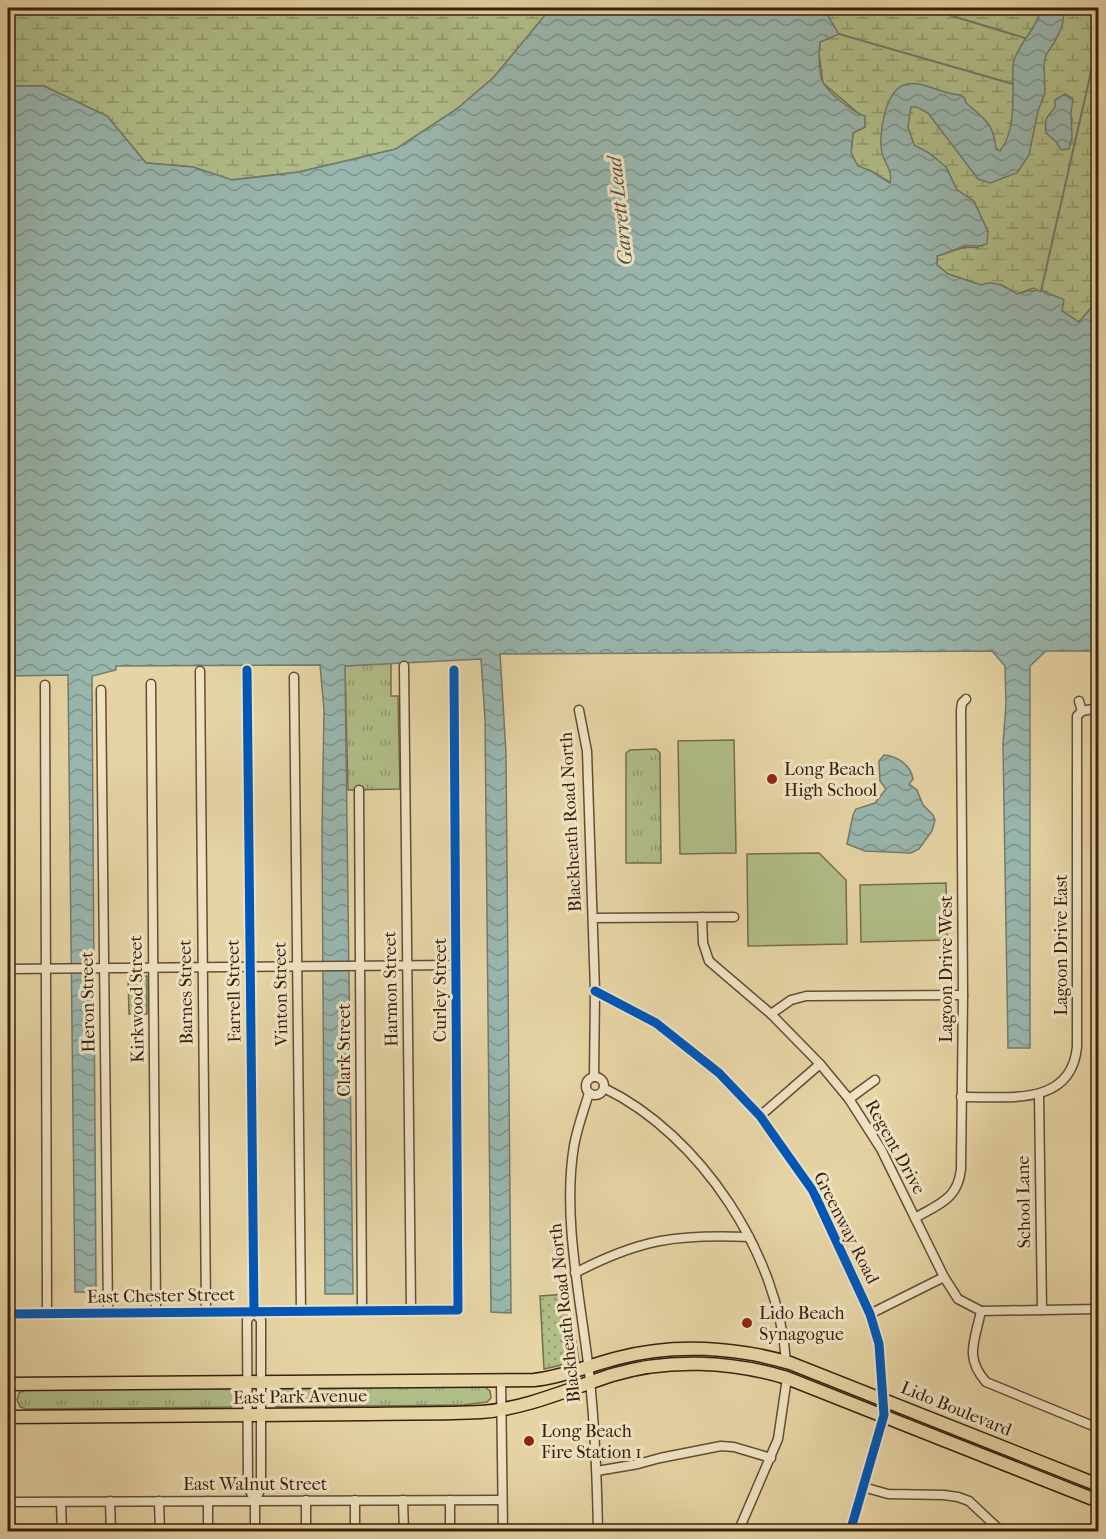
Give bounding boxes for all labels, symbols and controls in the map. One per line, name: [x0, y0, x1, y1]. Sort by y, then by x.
water label: Garrett Lead: [603, 153, 637, 266]
street label: Blackheath Road North: [556, 731, 586, 913]
place label: Long Beach High School: [784, 759, 877, 801]
marker: Long Beach High School: [765, 772, 779, 786]
street label: Lagoon Drive East: [1051, 874, 1072, 1016]
street label: Lagoon Drive West: [936, 895, 957, 1043]
street label: Harmon Street: [379, 930, 403, 1047]
street label: Kirkwood Street: [125, 934, 149, 1063]
street label: Curley Street: [430, 937, 451, 1042]
street label: Barnes Street: [175, 939, 197, 1045]
street label: Farrell Street: [223, 939, 245, 1043]
street label: Vinton Street: [270, 941, 292, 1047]
street label: Heron Street: [77, 951, 99, 1053]
street label: Clark Street: [334, 1003, 355, 1097]
street label: Regent Drive: [860, 1096, 930, 1198]
street label: School Lane: [1013, 1155, 1035, 1248]
street label: Greenway Road: [809, 1168, 883, 1288]
street label: Blackheath Road North: [545, 1222, 585, 1404]
street label: East Chester Street: [87, 1284, 236, 1308]
place label: Lido Beach Synagogue: [759, 1303, 845, 1345]
marker: Lido Beach Synagogue: [740, 1316, 754, 1330]
street label: Lido Boulevard: [898, 1377, 1015, 1441]
street label: East Park Avenue: [233, 1385, 367, 1409]
place label: Long Beach Fire Station 1: [541, 1421, 642, 1463]
marker: Long Beach Fire Station 1: [522, 1434, 536, 1448]
street label: East Walnut Street: [183, 1474, 328, 1495]

